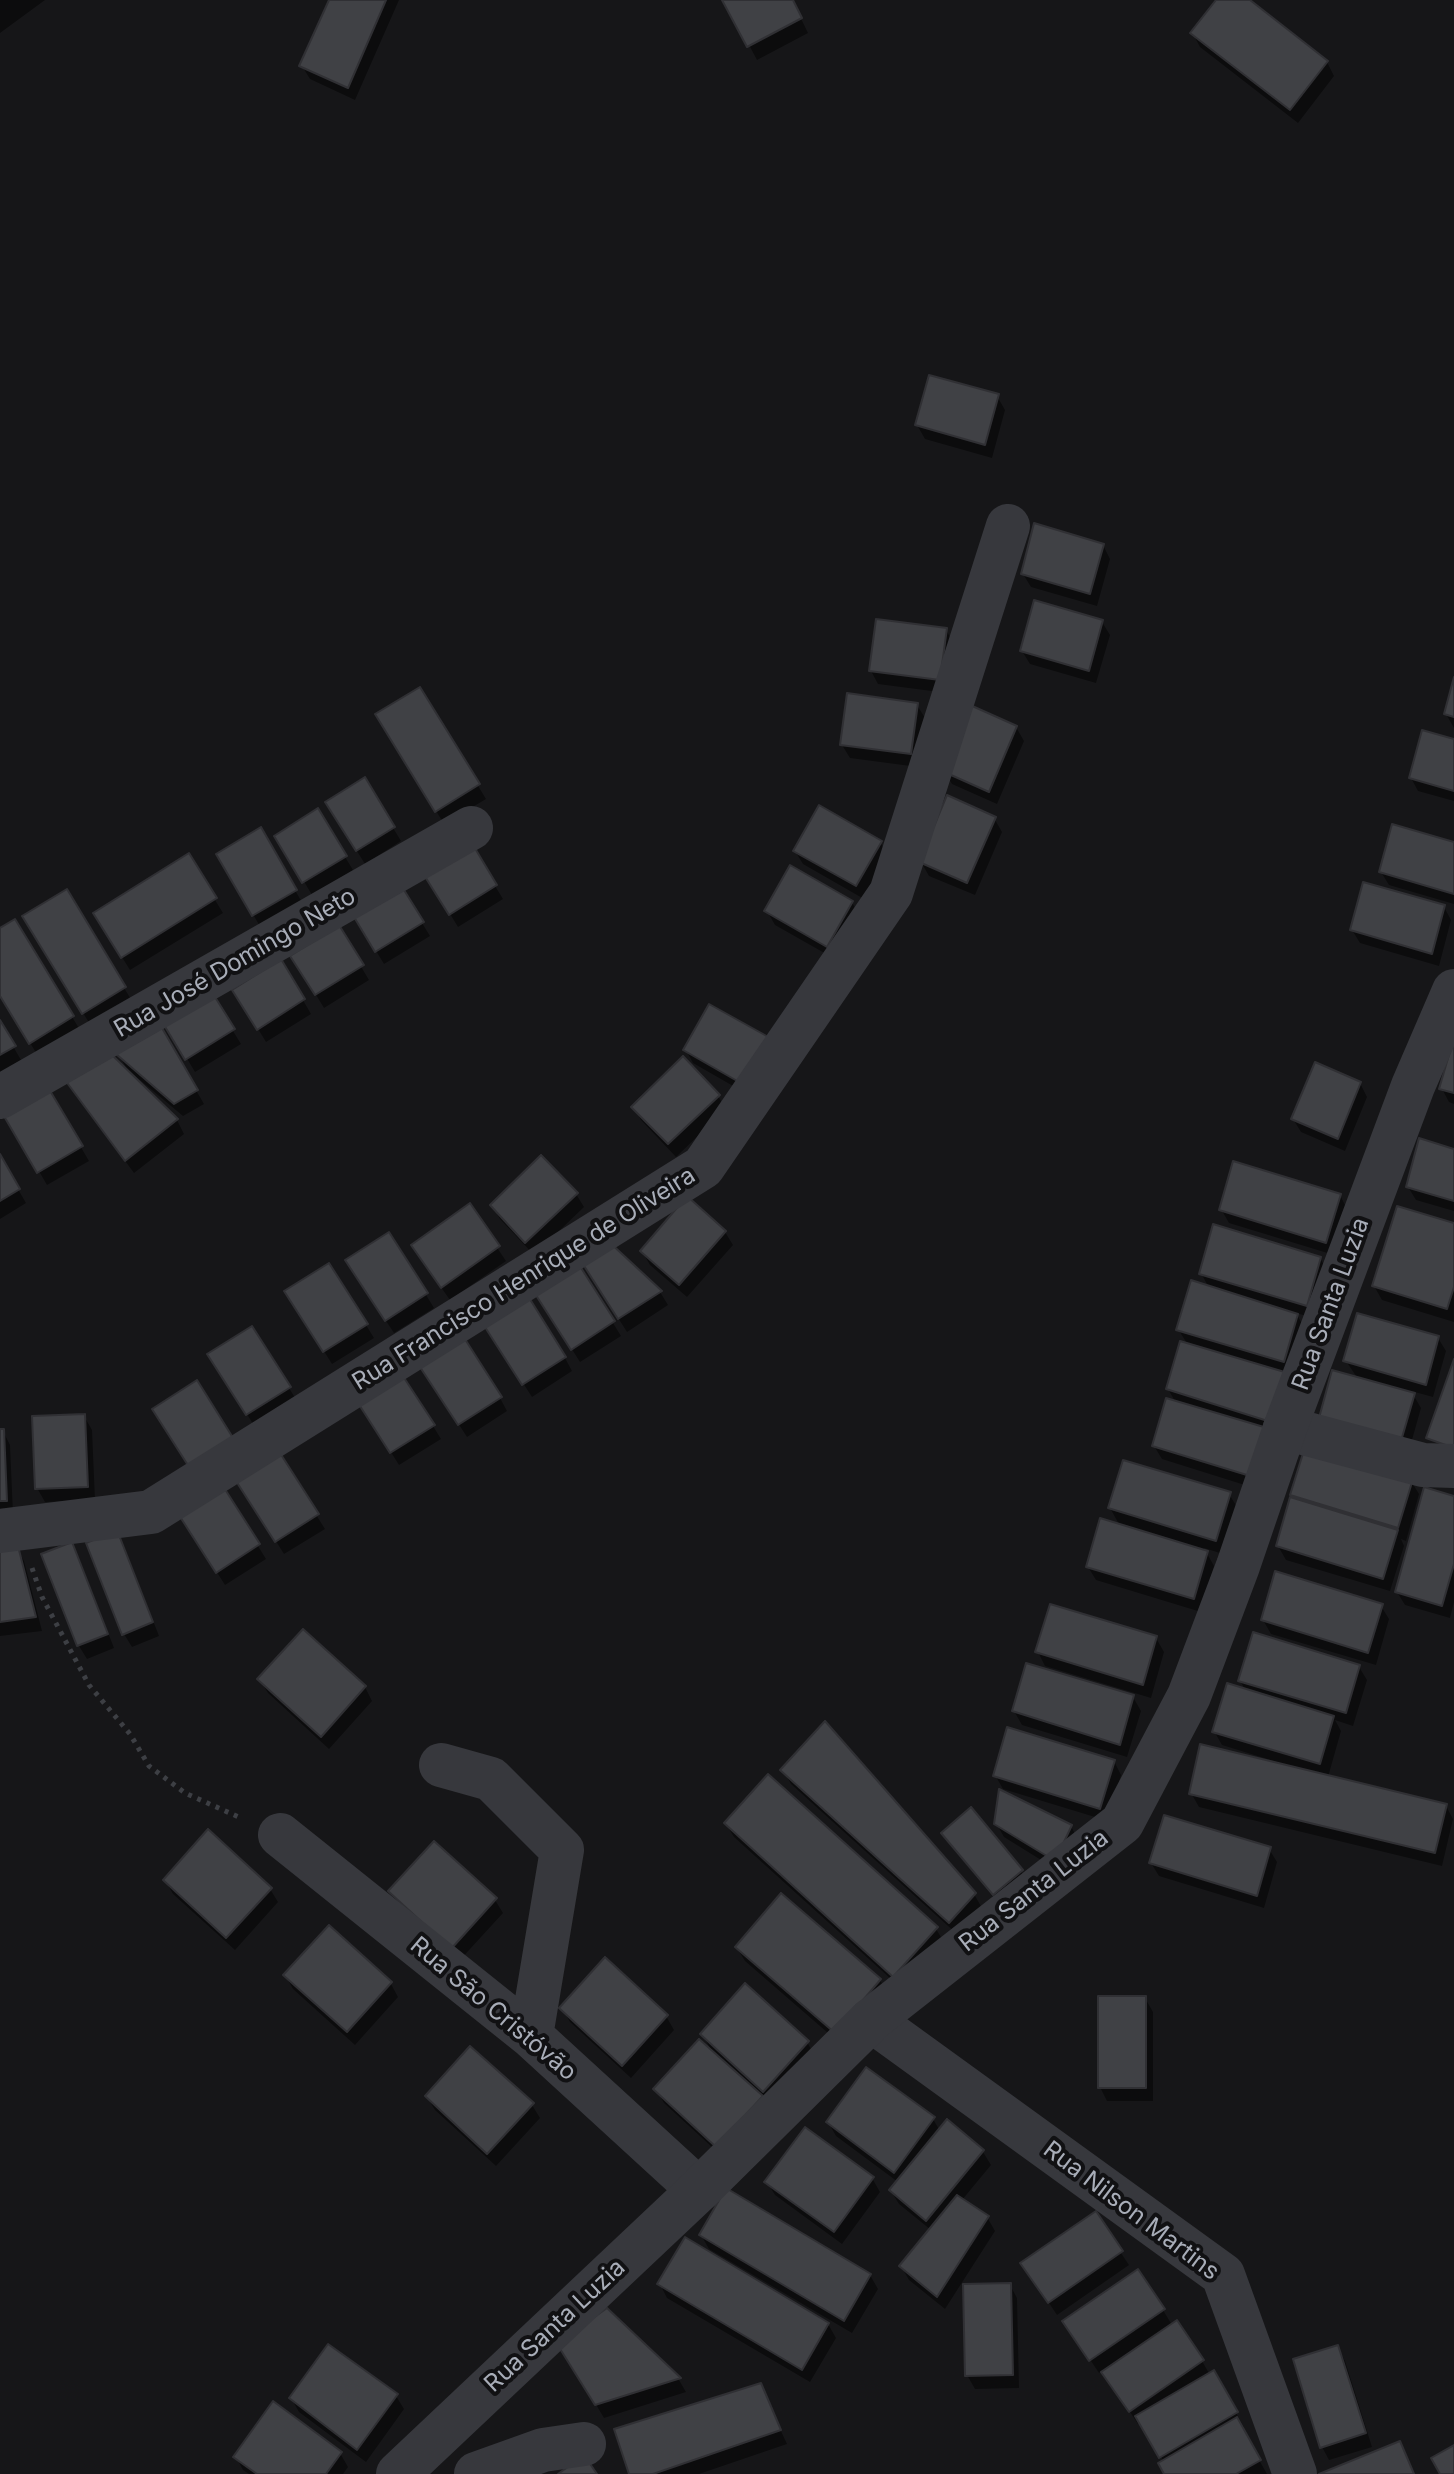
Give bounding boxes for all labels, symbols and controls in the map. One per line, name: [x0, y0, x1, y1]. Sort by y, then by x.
street label: Rua José Domingo Neto: [109, 882, 361, 1044]
street label: Rua Francisco Henrique de Oliveira: [347, 1161, 701, 1397]
street label: Rua Santa Luzia: [1286, 1214, 1376, 1394]
street label: Rua Santa Luzia: [954, 1824, 1114, 1958]
street label: Rua São Cristóvão: [404, 1931, 582, 2087]
street label: Rua Nilson Martins: [1037, 2136, 1225, 2286]
street label: Rua Santa Luzia: [479, 2254, 631, 2398]

